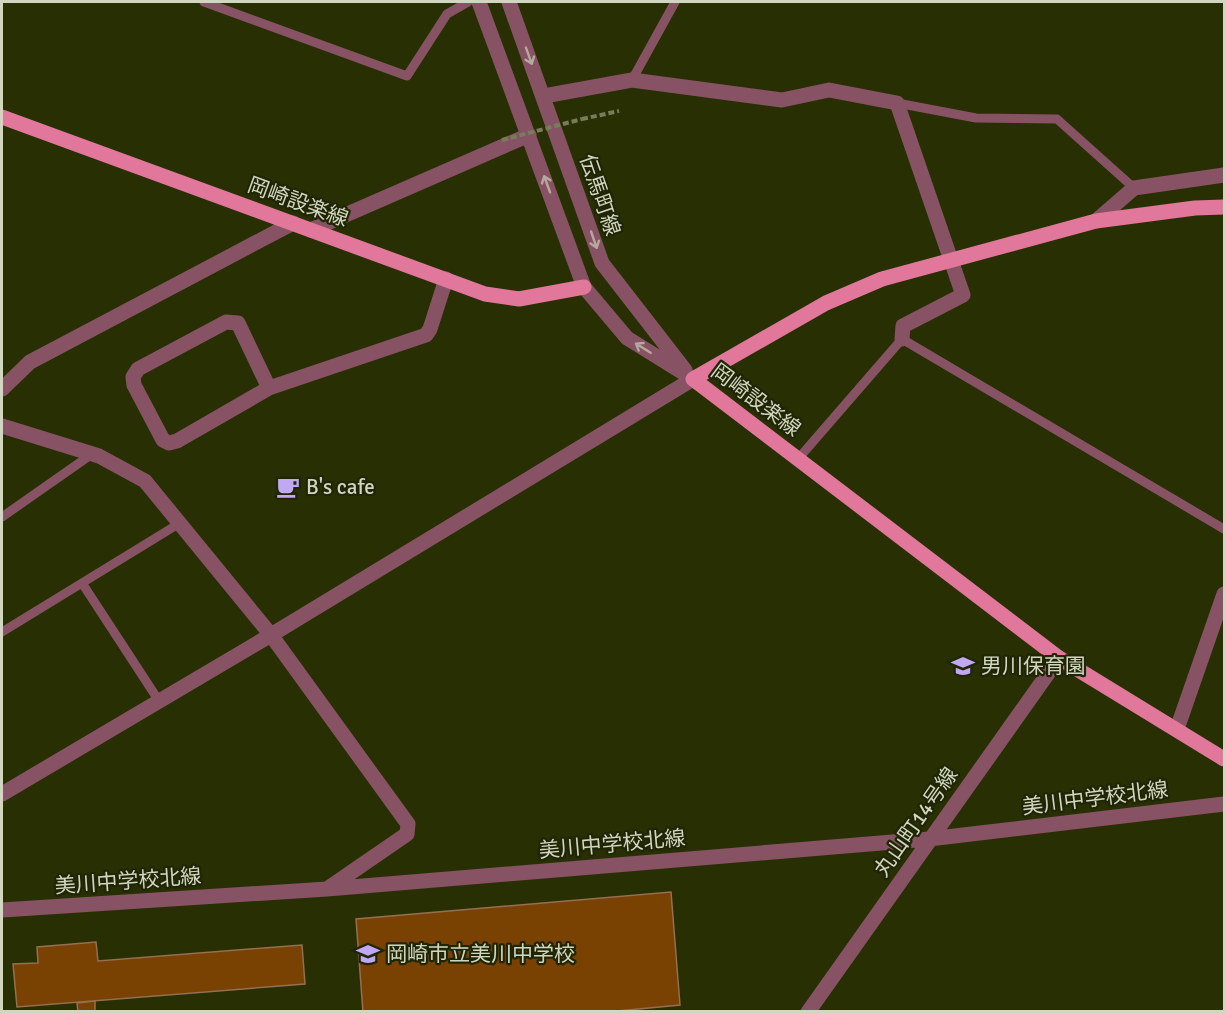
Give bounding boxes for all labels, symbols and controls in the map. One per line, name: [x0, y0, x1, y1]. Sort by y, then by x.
one-way arrow: [525, 47, 536, 65]
street label: 伝馬町線: [574, 151, 626, 239]
street label: 岡崎設楽線: [244, 172, 352, 232]
one-way arrow: [540, 175, 551, 194]
one-way arrow: [589, 231, 600, 249]
one-way arrow: [635, 342, 652, 354]
street label: 岡崎設楽線: [706, 358, 806, 442]
cafe icon: B's cafe: [275, 474, 301, 500]
place label: B's cafe: [306, 474, 375, 500]
school or university icon: 男川保育園: [950, 653, 976, 679]
place label: 男川保育園: [981, 653, 1086, 679]
street label: 丸山町14号線: [869, 762, 963, 882]
street label: 美川中学校北線: [1020, 776, 1170, 820]
street label: 美川中学校北線: [538, 825, 686, 863]
street label: 美川中学校北線: [54, 863, 202, 899]
school or university icon: 岡崎市立美川中学校: [355, 941, 381, 967]
place label: 岡崎市立美川中学校: [386, 941, 575, 967]

